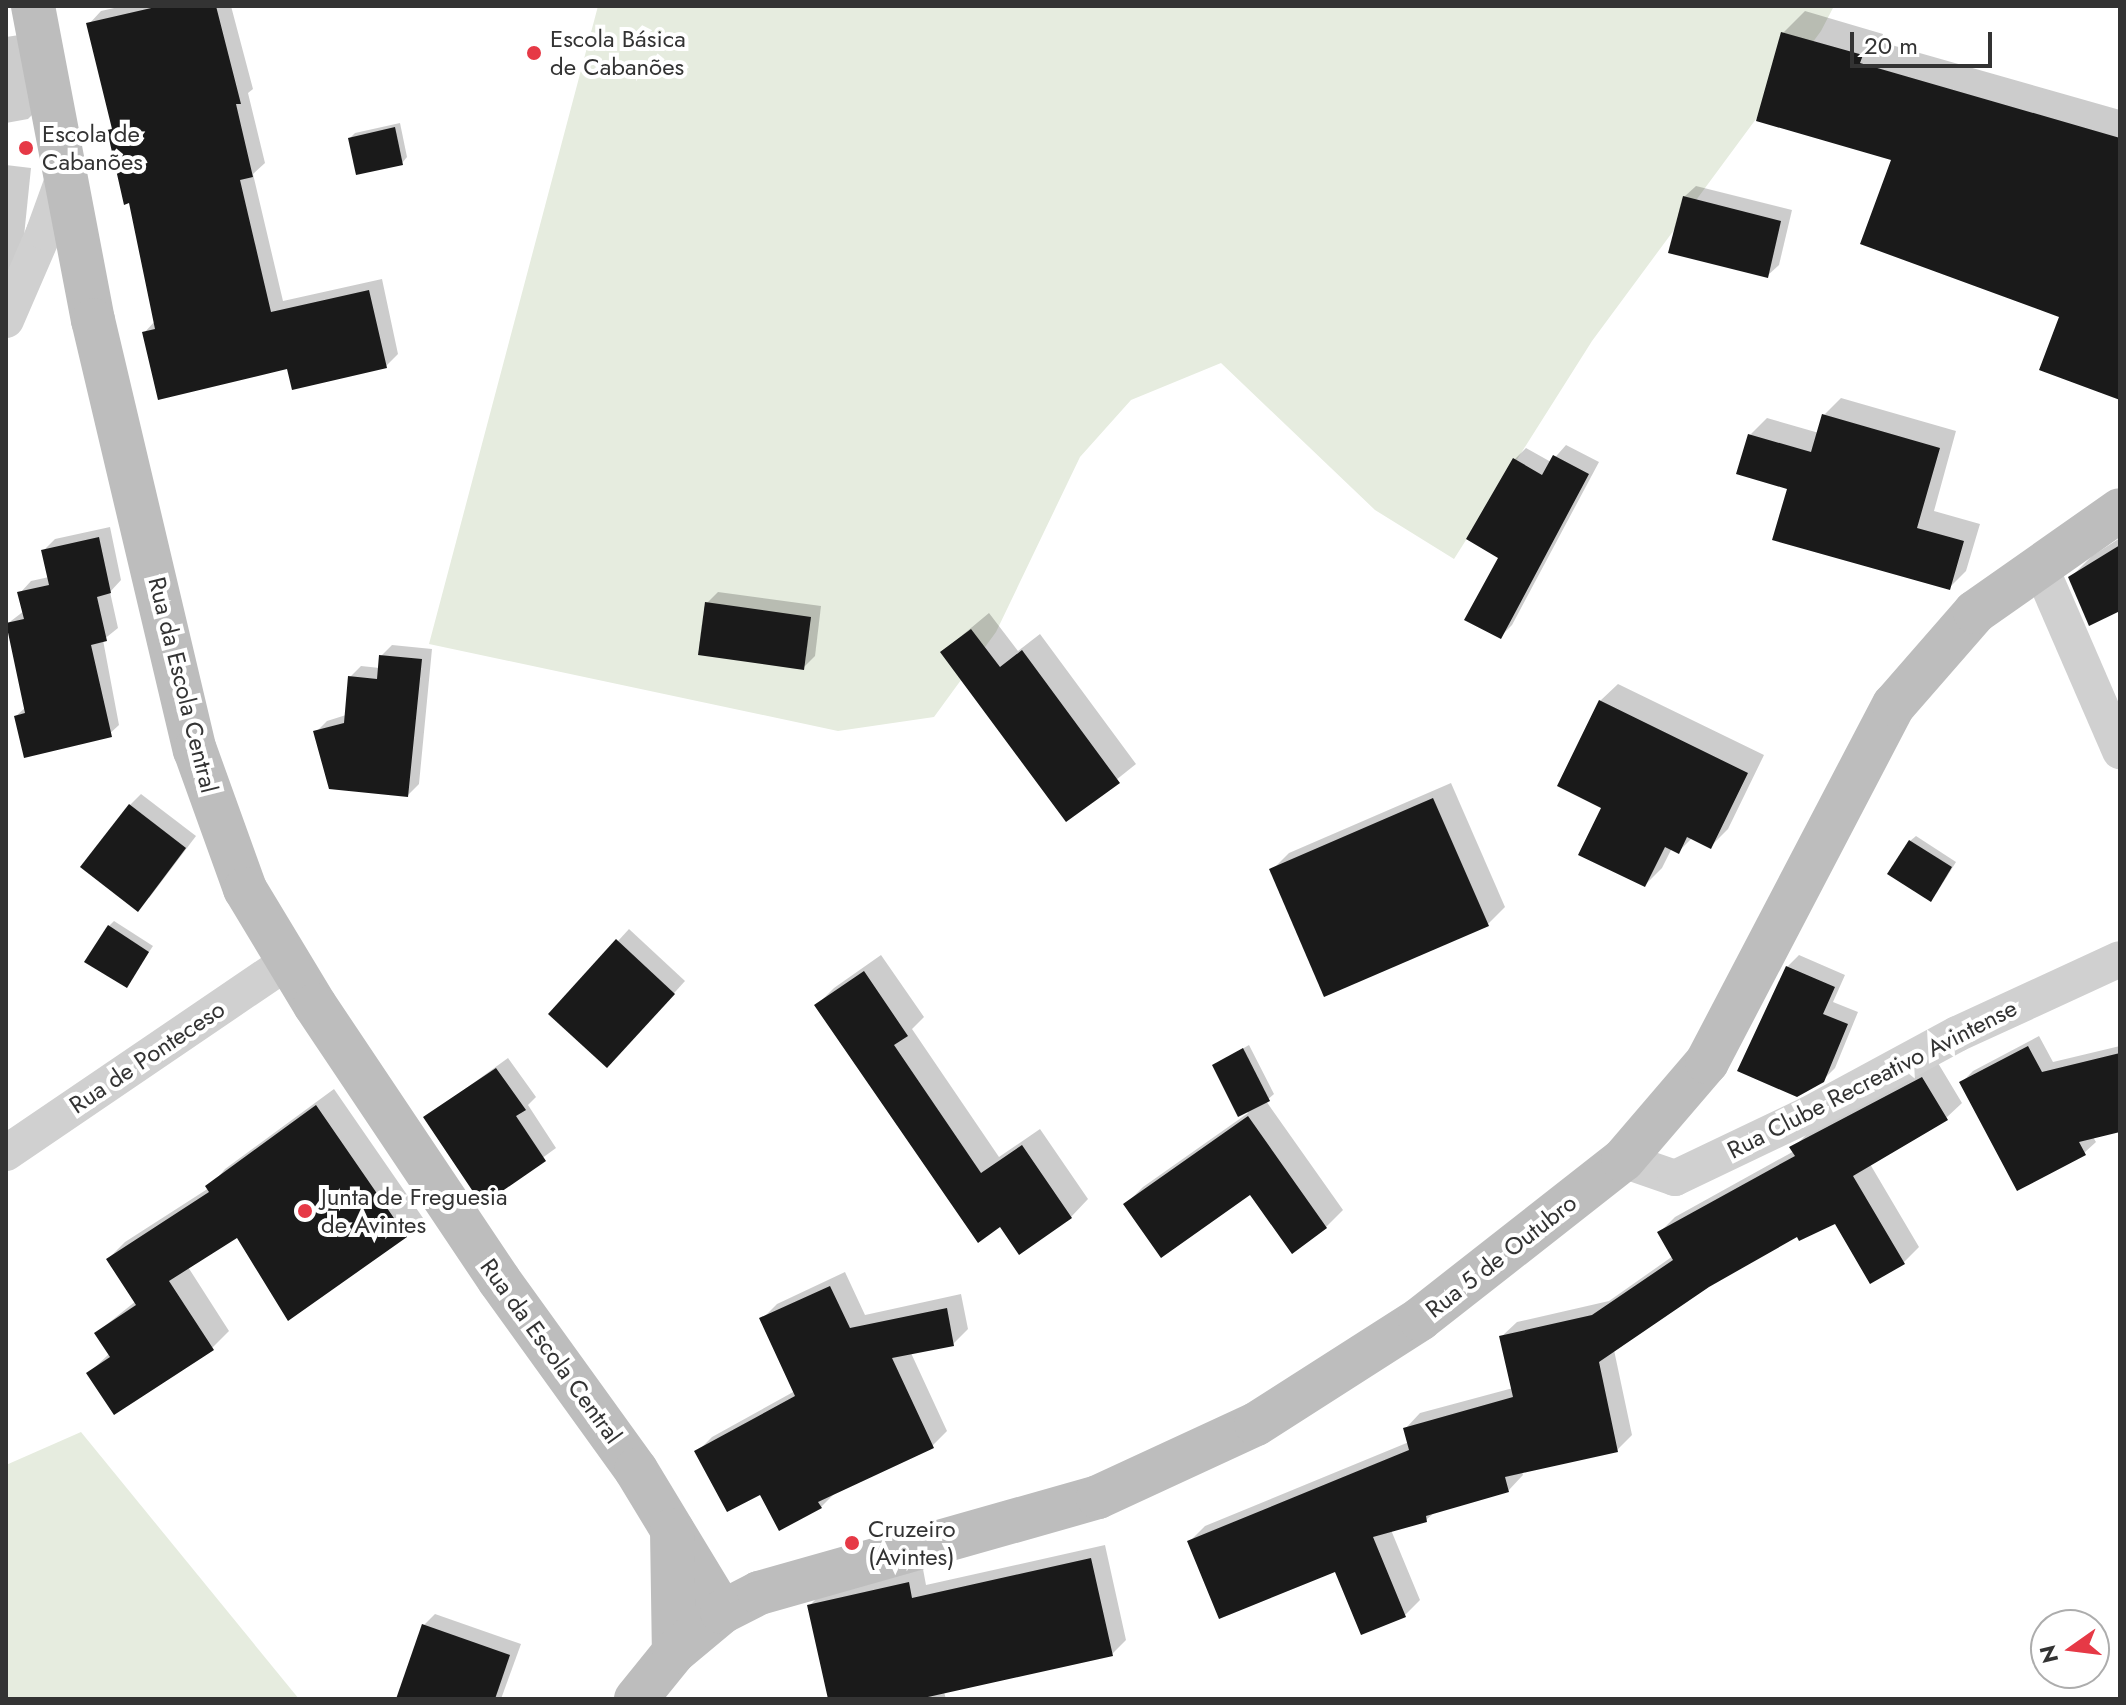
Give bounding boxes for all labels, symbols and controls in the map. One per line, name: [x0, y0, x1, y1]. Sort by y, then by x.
scale bar: [1854, 16, 1996, 66]
place label: Escola Básica de Cabanões: [550, 25, 686, 81]
text: 20 m: [1864, 28, 1918, 63]
marker: Escola Básica de Cabanões: [525, 44, 543, 62]
place label: Escola de Cabanões: [42, 120, 143, 176]
marker: Escola de Cabanões: [17, 139, 35, 157]
street label: Rua da Escola Central: [142, 574, 224, 796]
street label: Rua Clube Recreativo Avintense: [1722, 993, 2022, 1165]
street label: Rua de Ponteceso: [64, 994, 230, 1120]
place label: Junta de Freguesia de Avintes: [321, 1183, 508, 1239]
street label: Rua 5 de Outubro: [1420, 1188, 1582, 1324]
marker: Junta de Freguesia de Avintes: [296, 1202, 314, 1220]
street label: Rua da Escola Central: [474, 1253, 628, 1449]
place label: Cruzeiro (Avintes): [868, 1515, 956, 1571]
marker: Cruzeiro (Avintes): [843, 1534, 861, 1552]
north arrow: [2030, 1609, 2110, 1689]
text: N: [2031, 1642, 2066, 1667]

